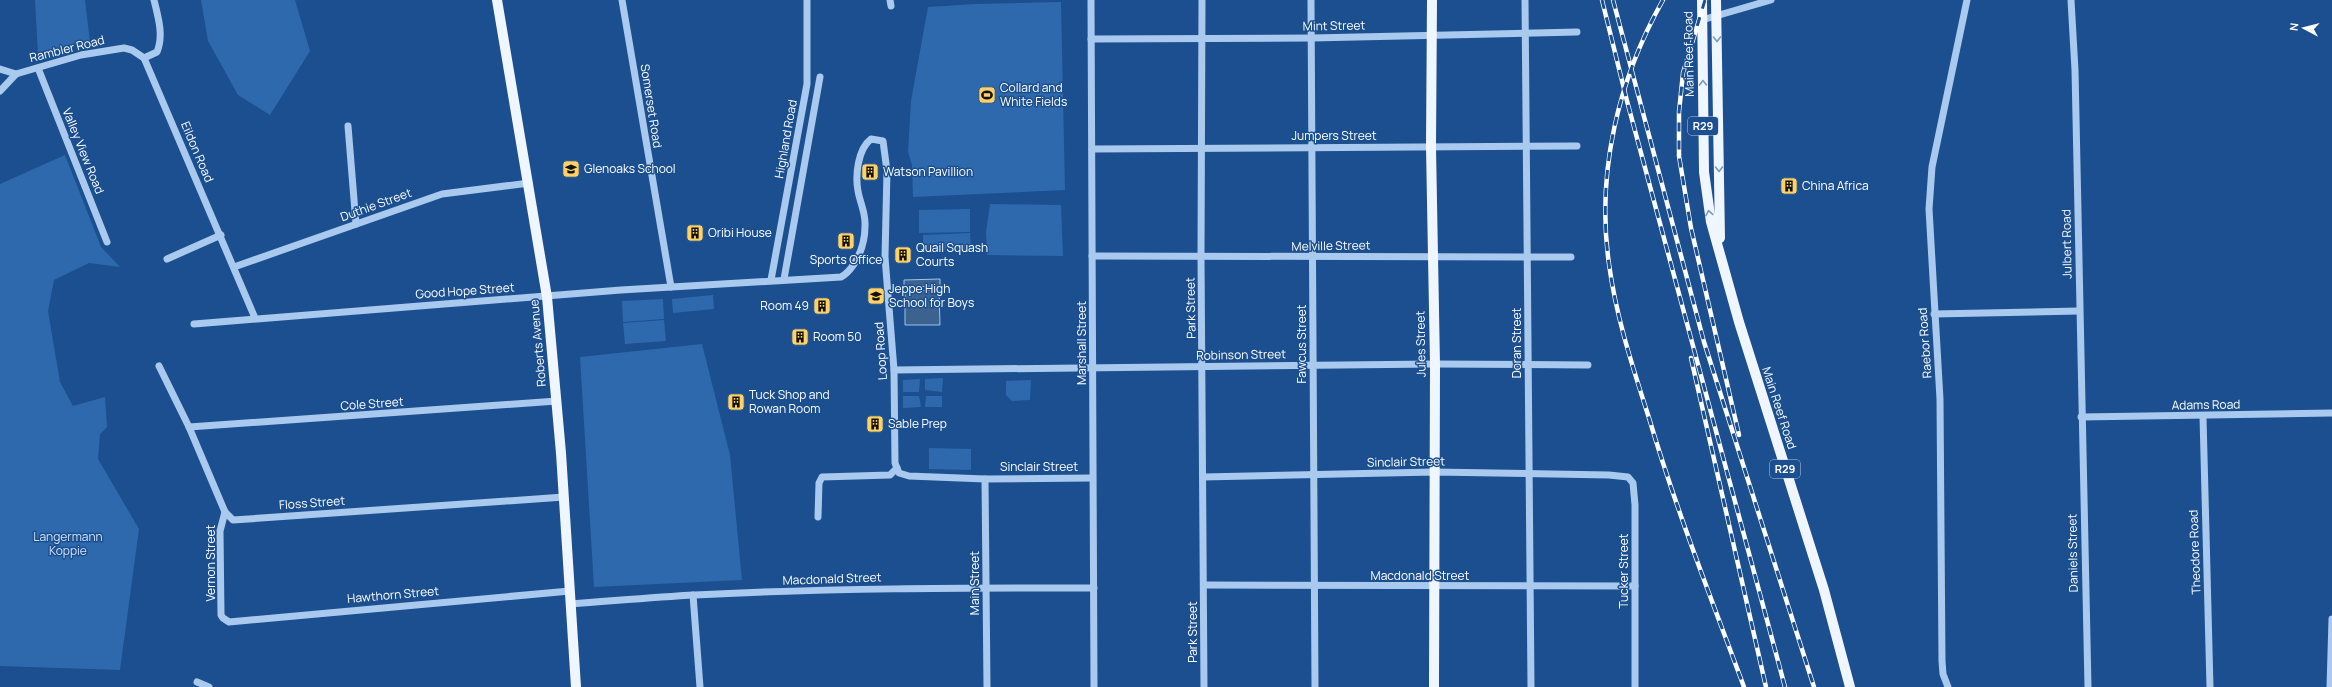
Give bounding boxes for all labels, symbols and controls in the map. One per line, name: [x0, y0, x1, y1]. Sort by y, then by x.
north arrow: [2284, 8, 2324, 48]
street label: Main Reef Road: [1679, 11, 1698, 97]
street label: Mint Street: [1303, 16, 1366, 35]
text: N: [2286, 22, 2302, 32]
street label: Rambler Road: [28, 31, 106, 66]
one-way arrow: [1713, 36, 1721, 42]
street label: Somerset Road: [636, 63, 667, 149]
place label: Collard and White Fields: [1000, 79, 1067, 110]
one-way arrow: [1699, 80, 1707, 86]
sports icon: Collard and White Fields: [977, 85, 997, 105]
street label: Highland Road: [770, 98, 801, 180]
street label: Valley View Road: [58, 105, 108, 196]
road number: R29: [1688, 117, 1718, 135]
street label: Eildon Road: [177, 119, 218, 185]
street label: Jumpers Street: [1291, 127, 1377, 144]
school or university icon: Glenoaks School: [561, 159, 581, 179]
place label: Glenoaks School: [584, 160, 676, 177]
building icon: Watson Pavillion: [860, 162, 880, 182]
place label: Watson Pavillion: [883, 163, 973, 180]
one-way arrow: [1715, 166, 1723, 172]
building icon: China Africa: [1779, 176, 1799, 196]
place label: China Africa: [1802, 177, 1869, 194]
street label: Duthie Street: [338, 184, 414, 225]
street label: Julbert Road: [2057, 209, 2076, 279]
one-way arrow: [1705, 210, 1714, 216]
building icon: Oribi House: [685, 223, 705, 243]
place label: Oribi House: [708, 224, 772, 241]
building icon: Sports Office: [836, 231, 856, 251]
street label: Melville Street: [1291, 236, 1371, 255]
place label: Quail Squash Courts: [916, 239, 988, 270]
building icon: Quail Squash Courts: [893, 245, 913, 265]
place label: Sports Office: [810, 251, 882, 268]
street label: Park Street: [1181, 277, 1200, 339]
street label: Good Hope Street: [415, 279, 515, 302]
place label: Jeppe High School for Boys: [889, 280, 974, 311]
school or university icon: Jeppe High School for Boys: [866, 286, 886, 306]
building icon: Room 49: [812, 296, 832, 316]
place label: Room 49: [760, 297, 809, 314]
street label: Roberts Avenue: [525, 299, 550, 387]
street label: Marshall Street: [1073, 301, 1090, 385]
street label: Fawcus Street: [1293, 304, 1310, 383]
street label: Doran Street: [1508, 307, 1525, 378]
street label: Raebor Road: [1914, 307, 1935, 379]
street label: Jules Street: [1411, 310, 1430, 377]
street label: Loop Road: [870, 321, 891, 381]
building icon: Room 50: [790, 327, 810, 347]
place label: Room 50: [813, 328, 862, 345]
street label: Robinson Street: [1196, 345, 1286, 364]
street label: Main Reef Road: [1758, 364, 1801, 451]
place label: Tuck Shop and Rowan Room: [749, 386, 830, 417]
building icon: Tuck Shop and Rowan Room: [726, 392, 746, 412]
street label: Cole Street: [340, 393, 404, 414]
street label: Adams Road: [2171, 395, 2240, 414]
building icon: Sable Prep: [865, 414, 885, 434]
place label: Sable Prep: [888, 415, 947, 432]
street label: Sinclair Street: [1367, 452, 1445, 471]
street label: Sinclair Street: [1000, 458, 1078, 475]
road number: R29: [1770, 460, 1800, 478]
street label: Floss Street: [278, 492, 346, 513]
street label: Theodore Road: [2185, 509, 2204, 595]
street label: Daniels Street: [2063, 513, 2082, 592]
street label: Vernon Street: [202, 524, 219, 601]
park label: Langermann Koppie: [33, 528, 103, 559]
street label: Tucker Street: [1615, 533, 1632, 609]
street label: Main Street: [966, 551, 983, 615]
street label: Macdonald Street: [1371, 567, 1470, 584]
street label: Macdonald Street: [782, 568, 882, 589]
street label: Hawthorn Street: [346, 582, 440, 607]
street label: Park Street: [1184, 601, 1201, 663]

